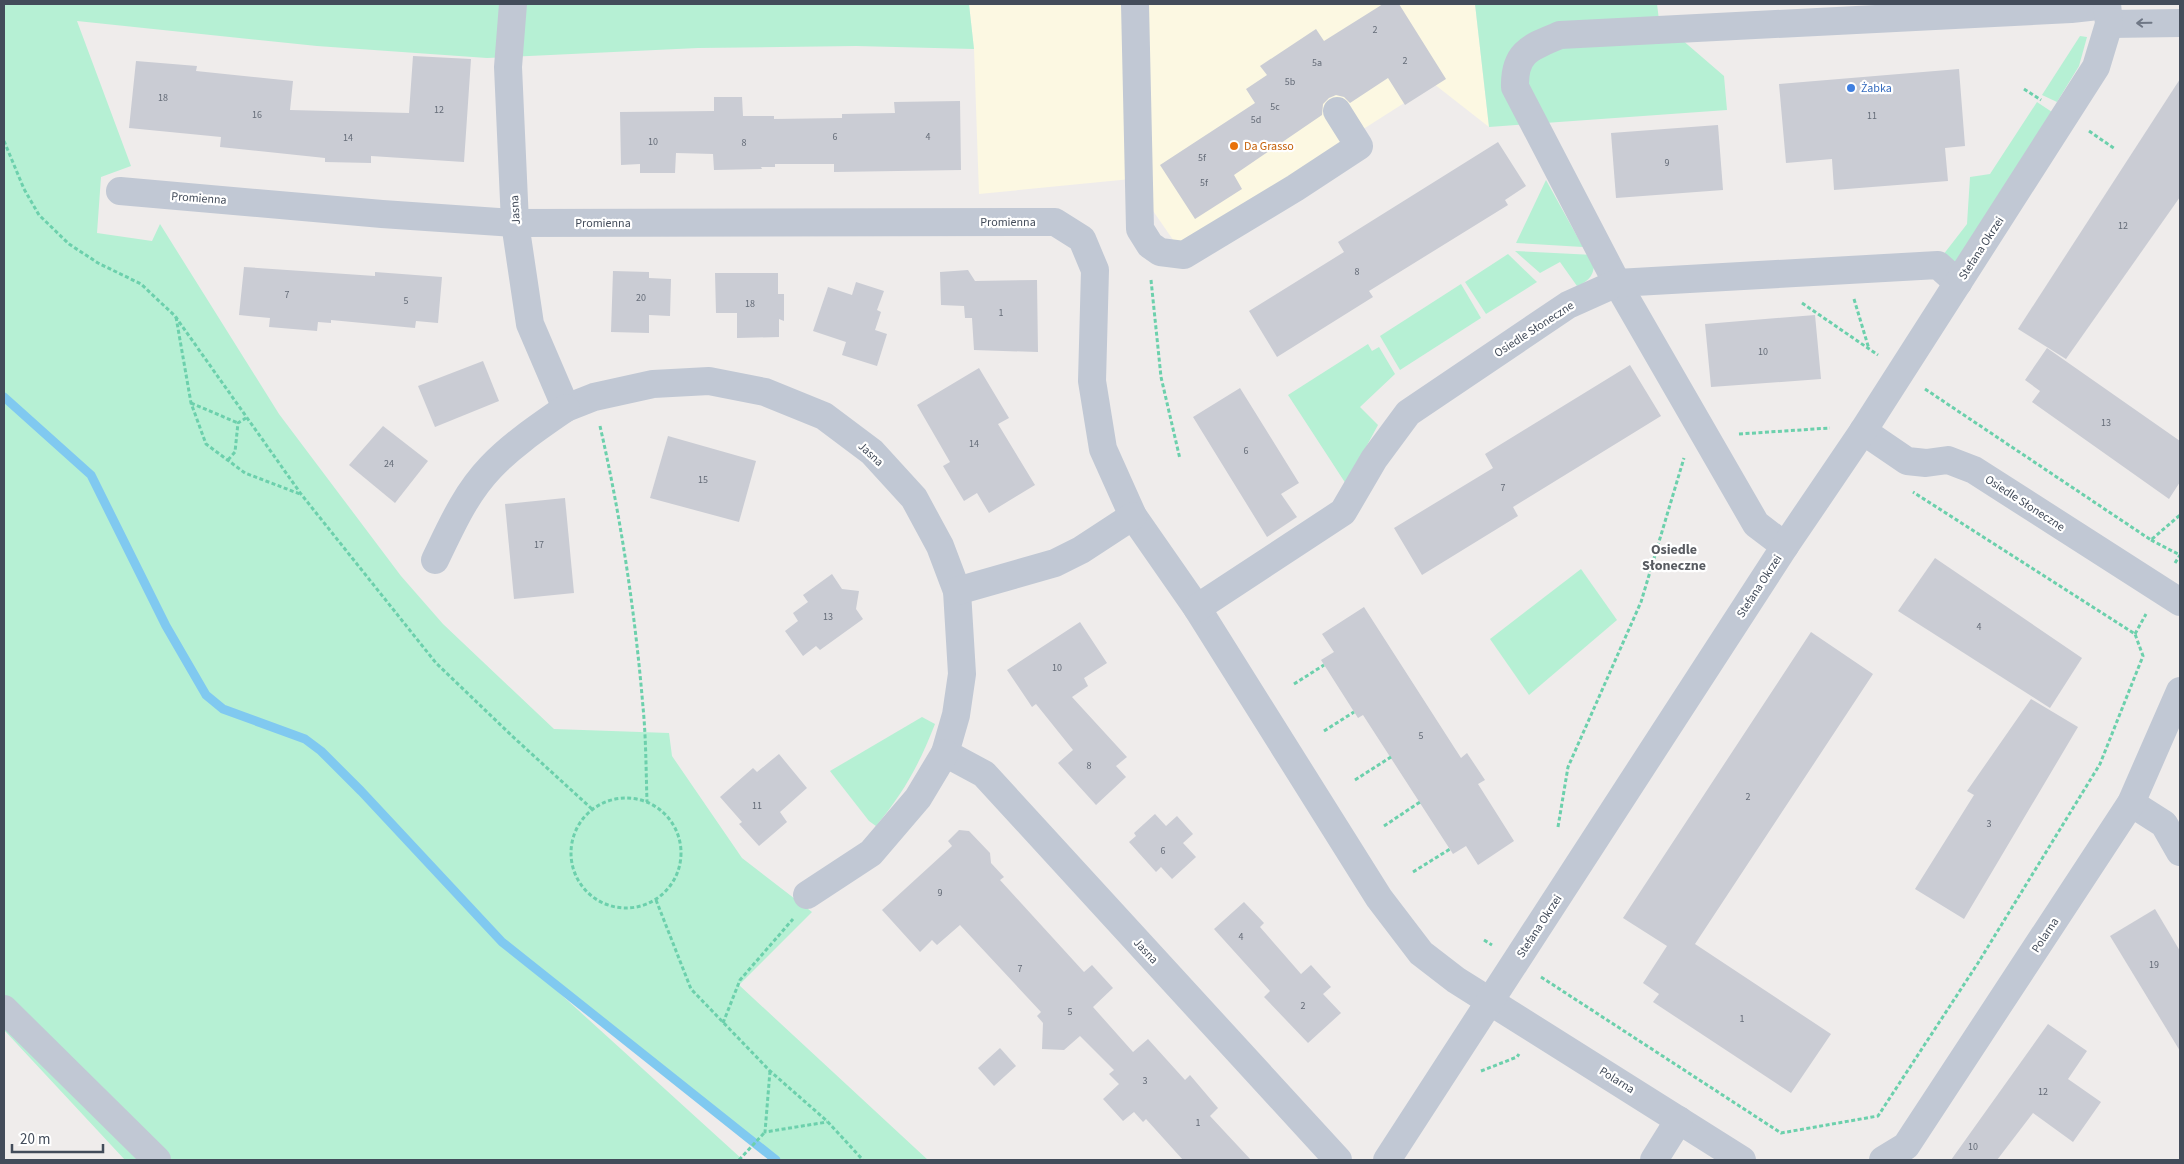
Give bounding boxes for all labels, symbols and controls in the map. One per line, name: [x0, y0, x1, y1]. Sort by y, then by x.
one-way arrow: [2137, 18, 2153, 28]
house number: 2: [1373, 23, 1378, 37]
house number: 2: [1403, 54, 1408, 68]
house number: 5a: [1312, 56, 1322, 70]
house number: 5b: [1285, 75, 1296, 89]
place label: Żabka: [1861, 80, 1892, 97]
marker: Żabka: [1845, 82, 1857, 94]
house number: 18: [158, 91, 168, 105]
house number: 5c: [1270, 100, 1280, 114]
house number: 12: [434, 103, 444, 117]
house number: 16: [252, 108, 262, 122]
house number: 11: [1867, 109, 1877, 123]
house number: 5d: [1251, 113, 1261, 127]
house number: 6: [833, 130, 838, 144]
house number: 4: [926, 130, 931, 144]
house number: 14: [343, 131, 353, 145]
house number: 10: [648, 135, 658, 149]
house number: 8: [742, 136, 747, 150]
place label: Da Grasso: [1244, 138, 1294, 155]
marker: Da Grasso: [1228, 140, 1240, 152]
house number: 5f: [1198, 151, 1207, 165]
house number: 9: [1665, 156, 1670, 170]
house number: 5f: [1200, 176, 1209, 190]
street label: Promienna: [171, 188, 227, 209]
street label: Jasna: [506, 195, 525, 225]
street label: Stefana Okrzei: [1955, 213, 2008, 283]
street label: Promienna: [980, 214, 1036, 231]
street label: Promienna: [575, 215, 631, 232]
house number: 12: [2118, 219, 2128, 233]
house number: 8: [1355, 265, 1360, 279]
house number: 7: [285, 288, 290, 302]
house number: 20: [636, 291, 646, 305]
house number: 5: [404, 294, 409, 308]
house number: 18: [745, 297, 755, 311]
street label: Osiedle Słoneczne: [1491, 297, 1578, 362]
house number: 1: [999, 306, 1004, 320]
house number: 10: [1758, 345, 1768, 359]
house number: 13: [2101, 416, 2111, 430]
house number: 14: [969, 437, 979, 451]
street label: Jasna: [854, 438, 887, 471]
house number: 6: [1244, 444, 1249, 458]
house number: 24: [384, 457, 394, 471]
street label: Osiedle Słoneczne: [1981, 471, 2068, 536]
house number: 15: [698, 473, 708, 487]
house number: 7: [1501, 481, 1506, 495]
house number: 17: [534, 538, 544, 552]
district label: Osiedle Słoneczne: [1642, 540, 1706, 576]
street label: Stefana Okrzei: [1733, 551, 1786, 621]
house number: 13: [823, 610, 833, 624]
house number: 4: [1977, 620, 1982, 634]
house number: 10: [1052, 661, 1062, 675]
house number: 5: [1419, 729, 1424, 743]
house number: 8: [1087, 759, 1092, 773]
house number: 2: [1746, 790, 1751, 804]
house number: 11: [752, 799, 762, 813]
house number: 3: [1987, 817, 1992, 831]
house number: 6: [1161, 844, 1166, 858]
house number: 9: [938, 886, 943, 900]
street label: Stefana Okrzei: [1513, 891, 1566, 961]
street label: Polarna: [2028, 914, 2063, 956]
house number: 4: [1239, 930, 1244, 944]
street label: Jasna: [1129, 935, 1162, 968]
house number: 19: [2149, 958, 2159, 972]
house number: 7: [1018, 962, 1023, 976]
house number: 2: [1301, 999, 1306, 1013]
house number: 5: [1068, 1005, 1073, 1019]
house number: 1: [1740, 1012, 1745, 1026]
street label: Polarna: [1596, 1063, 1638, 1098]
house number: 3: [1143, 1074, 1148, 1088]
house number: 12: [2038, 1085, 2048, 1099]
house number: 1: [1196, 1116, 1201, 1130]
scale bar: [12, 1122, 104, 1154]
text: 20 m: [20, 1129, 50, 1150]
house number: 10: [1968, 1140, 1978, 1154]

